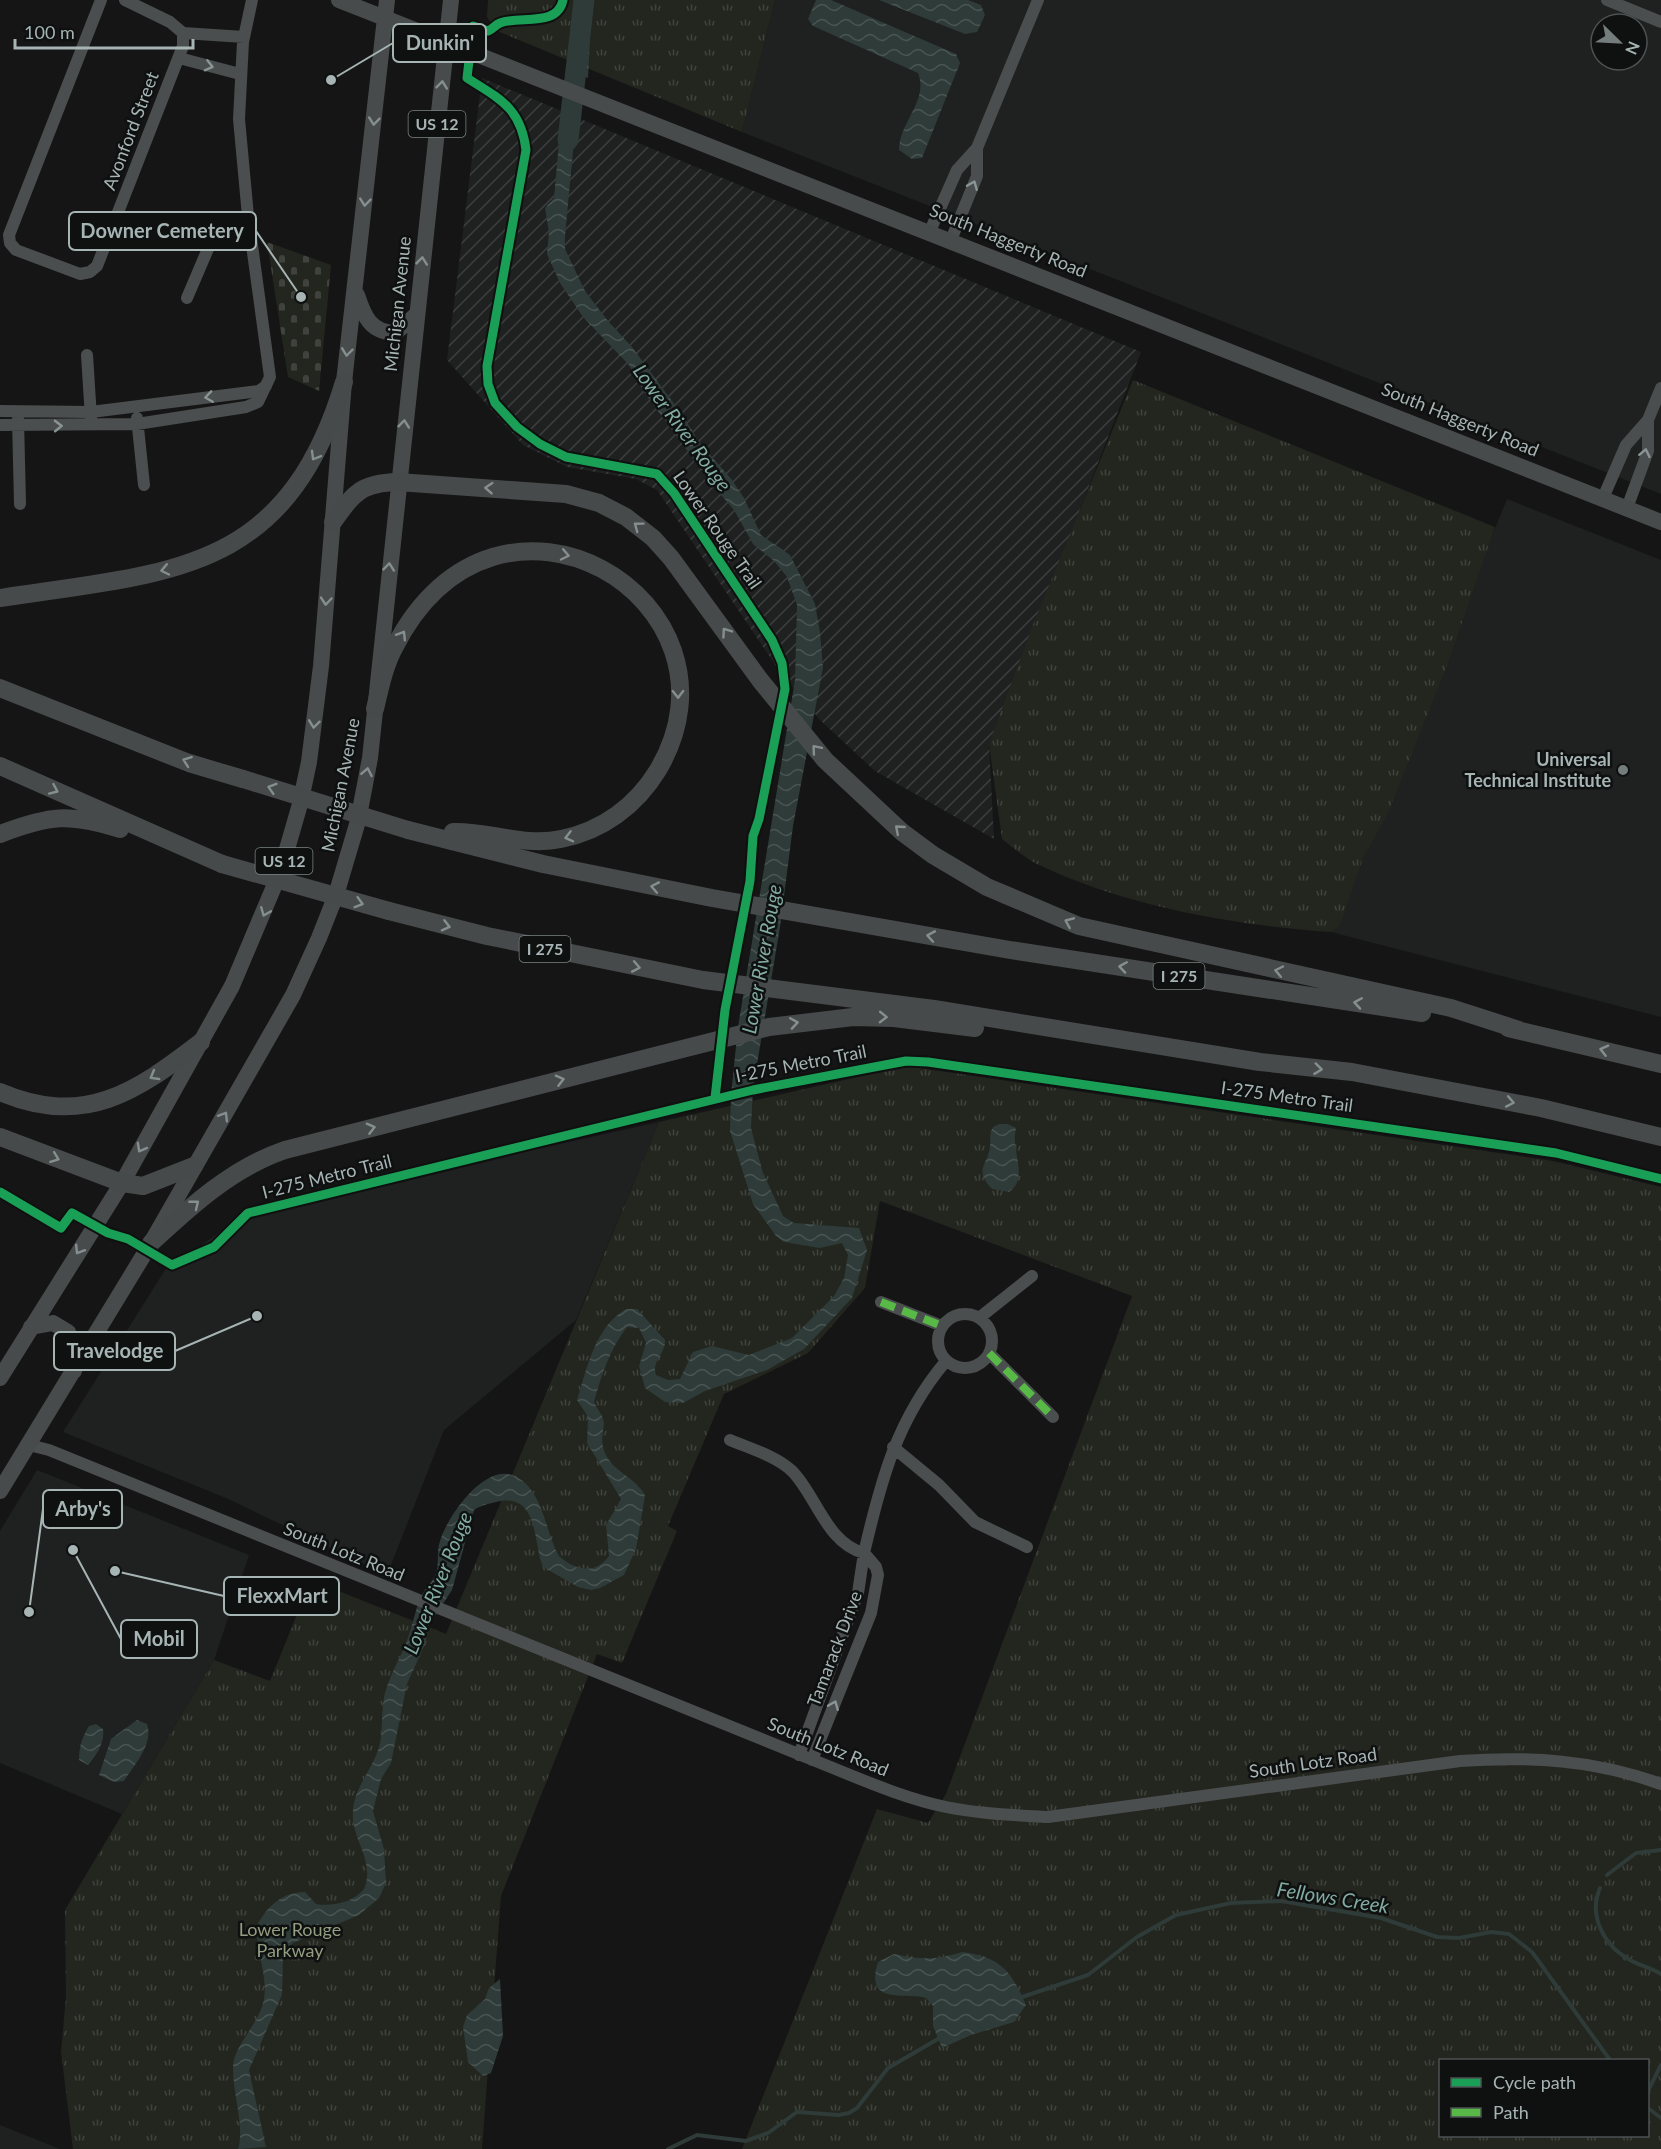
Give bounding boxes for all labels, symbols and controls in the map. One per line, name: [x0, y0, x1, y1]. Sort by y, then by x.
scale bar: [15, 12, 194, 50]
north arrow: [1589, 12, 1649, 72]
text: 100 m: [24, 21, 75, 43]
callout: Dunkin': [393, 24, 486, 62]
text: Dunkin': [406, 30, 474, 54]
text: N: [1622, 39, 1644, 58]
one-way arrow: [204, 59, 214, 72]
street label: Avonford Street: [97, 68, 163, 193]
one-way arrow: [435, 81, 447, 90]
road number: US 12: [408, 111, 466, 137]
one-way arrow: [368, 117, 381, 126]
one-way arrow: [966, 181, 978, 192]
one-way arrow: [360, 198, 372, 207]
street label: South Haggerty Road: [926, 198, 1090, 282]
callout: Downer Cemetery: [69, 212, 256, 250]
text: Downer Cemetery: [80, 218, 244, 242]
street label: Michigan Avenue: [379, 235, 415, 373]
one-way arrow: [415, 256, 428, 265]
one-way arrow: [342, 347, 354, 356]
water label: Lower River Rouge: [629, 359, 737, 496]
street label: South Haggerty Road: [1378, 377, 1542, 461]
one-way arrow: [205, 391, 214, 403]
one-way arrow: [54, 419, 63, 432]
one-way arrow: [397, 419, 410, 428]
one-way arrow: [1638, 448, 1651, 458]
one-way arrow: [311, 450, 323, 460]
street label: Lower Rouge Trail: [669, 466, 767, 593]
one-way arrow: [485, 482, 494, 495]
one-way arrow: [634, 522, 645, 533]
one-way arrow: [559, 548, 569, 561]
one-way arrow: [382, 562, 395, 571]
one-way arrow: [161, 563, 171, 576]
one-way arrow: [320, 597, 333, 606]
one-way arrow: [722, 628, 733, 639]
one-way arrow: [395, 630, 406, 641]
one-way arrow: [672, 689, 684, 698]
street label: Michigan Avenue: [316, 716, 364, 854]
one-way arrow: [308, 719, 320, 729]
one-way arrow: [812, 745, 823, 756]
place label: Universal Technical Institute: [1465, 748, 1611, 791]
one-way arrow: [182, 756, 193, 769]
marker: Universal Technical Institute: [1616, 763, 1630, 777]
one-way arrow: [360, 768, 373, 778]
one-way arrow: [47, 782, 58, 794]
one-way arrow: [267, 783, 278, 795]
one-way arrow: [895, 825, 906, 836]
one-way arrow: [564, 830, 574, 843]
road number: US 12: [256, 848, 312, 874]
one-way arrow: [650, 881, 660, 894]
water label: Lower River Rouge: [736, 882, 786, 1035]
one-way arrow: [353, 896, 364, 908]
one-way arrow: [260, 906, 272, 917]
one-way arrow: [1064, 918, 1075, 930]
one-way arrow: [441, 919, 451, 932]
one-way arrow: [926, 930, 936, 942]
road number: I 275: [520, 936, 570, 962]
one-way arrow: [631, 960, 641, 973]
one-way arrow: [1119, 962, 1128, 974]
road number: I 275: [1154, 963, 1204, 989]
one-way arrow: [1274, 965, 1284, 978]
one-way arrow: [1353, 997, 1362, 1009]
one-way arrow: [878, 1011, 887, 1024]
one-way arrow: [789, 1018, 799, 1030]
street label: I-275 Metro Trail: [733, 1040, 868, 1087]
one-way arrow: [1599, 1045, 1610, 1057]
one-way arrow: [1313, 1062, 1323, 1074]
one-way arrow: [150, 1069, 160, 1081]
one-way arrow: [555, 1074, 565, 1087]
street label: I-275 Metro Trail: [1220, 1076, 1355, 1116]
one-way arrow: [1505, 1095, 1515, 1108]
one-way arrow: [216, 1112, 228, 1122]
one-way arrow: [366, 1123, 376, 1135]
one-way arrow: [137, 1141, 148, 1152]
street label: I-275 Metro Trail: [260, 1149, 394, 1203]
one-way arrow: [49, 1150, 60, 1163]
one-way arrow: [188, 1201, 199, 1212]
one-way arrow: [75, 1244, 87, 1254]
callout: Travelodge: [54, 1332, 175, 1370]
text: Travelodge: [66, 1338, 164, 1362]
callout: Arby's: [43, 1490, 122, 1528]
text: Arby's: [54, 1496, 111, 1520]
water label: Lower River Rouge: [398, 1508, 477, 1657]
street label: South Lotz Road: [281, 1517, 408, 1585]
callout: FlexxMart: [224, 1577, 339, 1615]
text: FlexxMart: [236, 1583, 328, 1607]
street label: Tamarack Drive: [802, 1588, 866, 1709]
callout: Mobil: [121, 1620, 197, 1658]
text: Mobil: [133, 1626, 185, 1650]
one-way arrow: [827, 1701, 839, 1712]
street label: South Lotz Road: [765, 1712, 892, 1780]
street label: South Lotz Road: [1248, 1742, 1378, 1782]
water label: Fellows Creek: [1275, 1876, 1391, 1918]
park label: Lower Rouge Parkway: [239, 1918, 341, 1961]
legend: [1439, 2059, 1649, 2137]
text: Cycle path: [1493, 2071, 1576, 2093]
text: Path: [1493, 2101, 1529, 2123]

